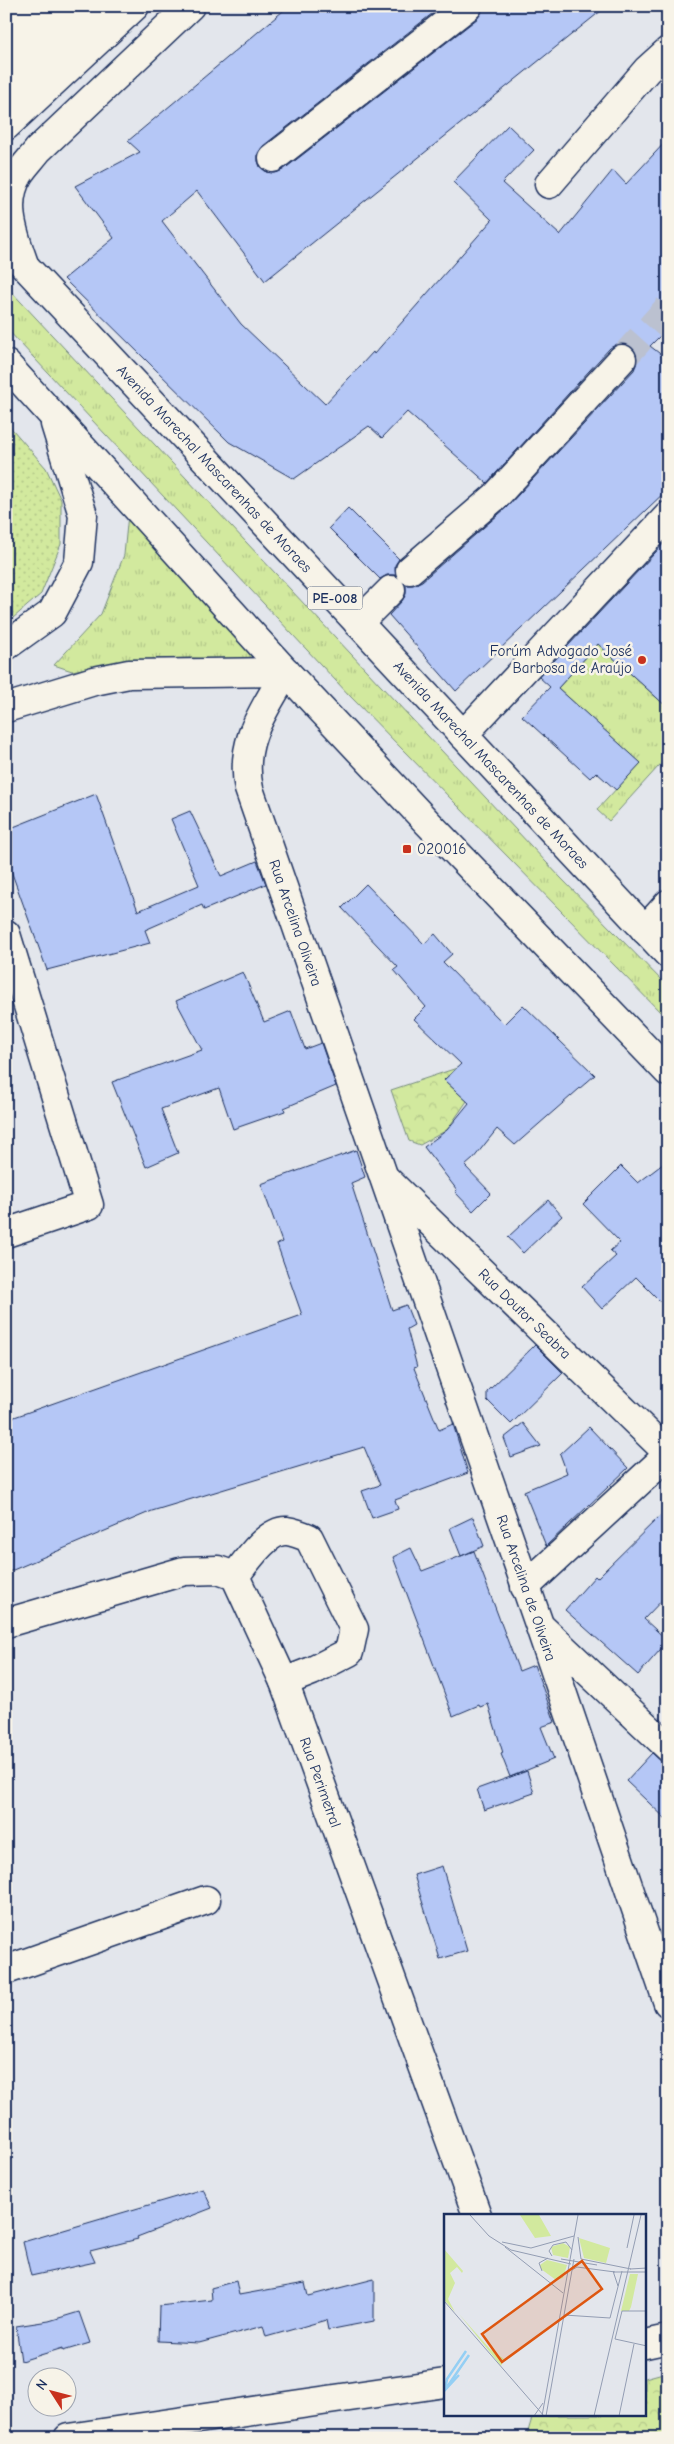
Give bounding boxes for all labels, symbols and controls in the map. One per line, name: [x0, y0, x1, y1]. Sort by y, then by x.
street label: Avenida Marechal Mascarenhas de Moraes: [113, 361, 316, 576]
road number: PE-008: [308, 586, 362, 610]
place label: Forúm Advogado José Barbosa de Araújo: [490, 642, 632, 677]
marker: Forúm Advogado José Barbosa de Araújo: [636, 654, 648, 666]
street label: Avenida Marechal Mascarenhas de Moraes: [389, 657, 592, 872]
place label: 020016: [417, 840, 466, 858]
marker: 020016: [401, 843, 413, 855]
street label: Rua Arcelina Oliveira: [265, 857, 326, 989]
street label: Rua Doutor Seabra: [475, 1265, 575, 1363]
street label: Rua Arcelina de Oliveira: [493, 1513, 560, 1663]
street label: Rua Perimetral: [296, 1735, 345, 1830]
inset map: [444, 2214, 646, 2416]
north arrow: [28, 2366, 78, 2416]
text: N: [32, 2376, 51, 2393]

